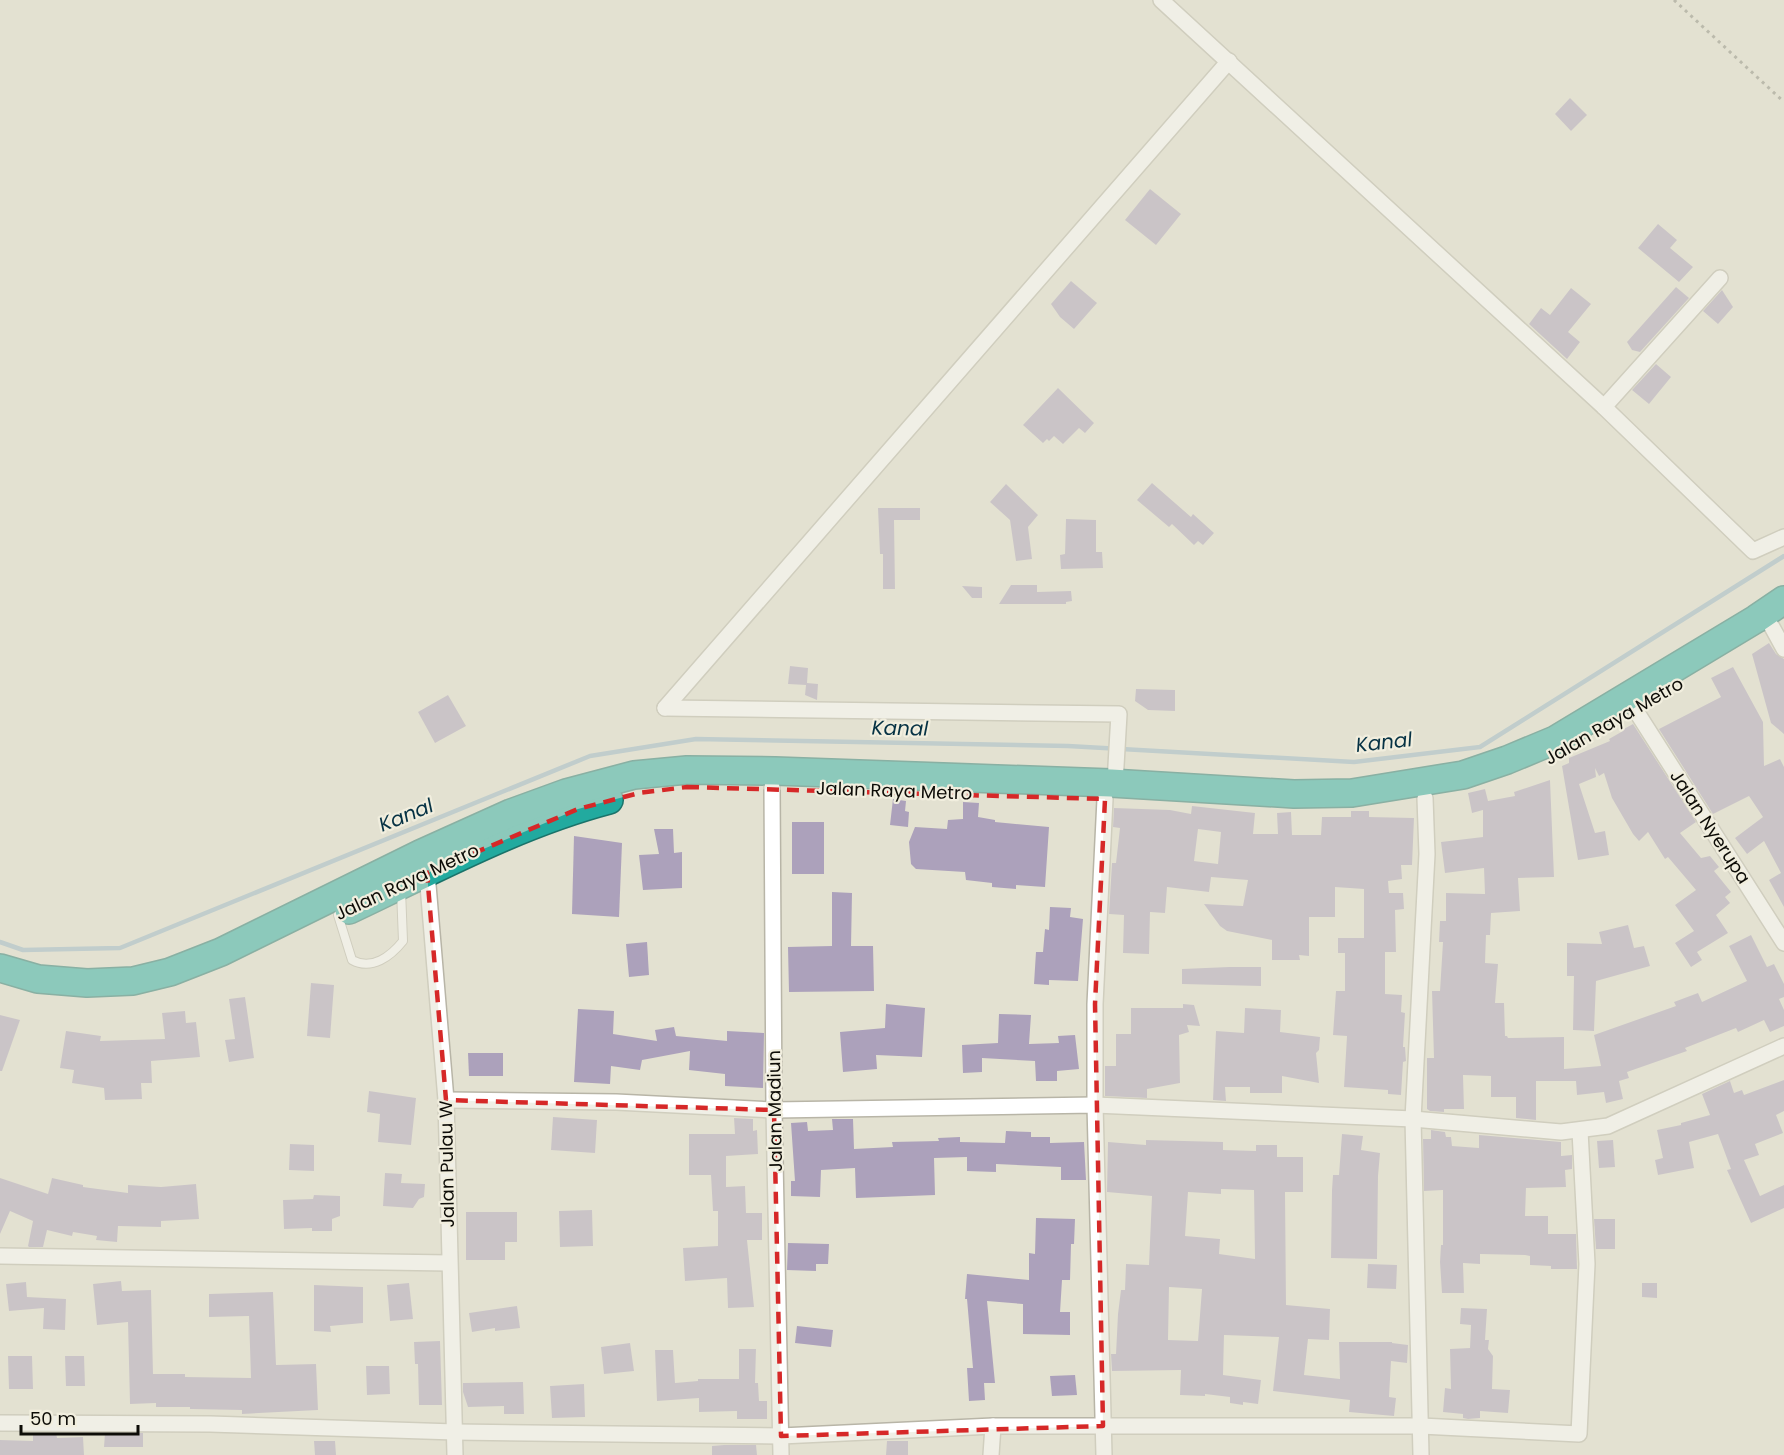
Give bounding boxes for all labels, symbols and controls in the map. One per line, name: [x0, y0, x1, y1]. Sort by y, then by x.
street label: Jalan Raya Metro: [1540, 671, 1688, 770]
water label: Kanal: [871, 714, 929, 742]
water label: Kanal: [1354, 725, 1414, 759]
street label: Jalan Nyerupa: [1664, 765, 1757, 889]
street label: Jalan Raya Metro: [815, 775, 973, 806]
water label: Kanal: [374, 791, 438, 839]
street label: Jalan Raya Metro: [331, 837, 483, 926]
street label: Jalan Madiun: [761, 1050, 788, 1172]
street label: Jalan Pulau W: [433, 1100, 460, 1228]
scale bar: [21, 1398, 138, 1436]
text: 50 m: [30, 1406, 76, 1431]

